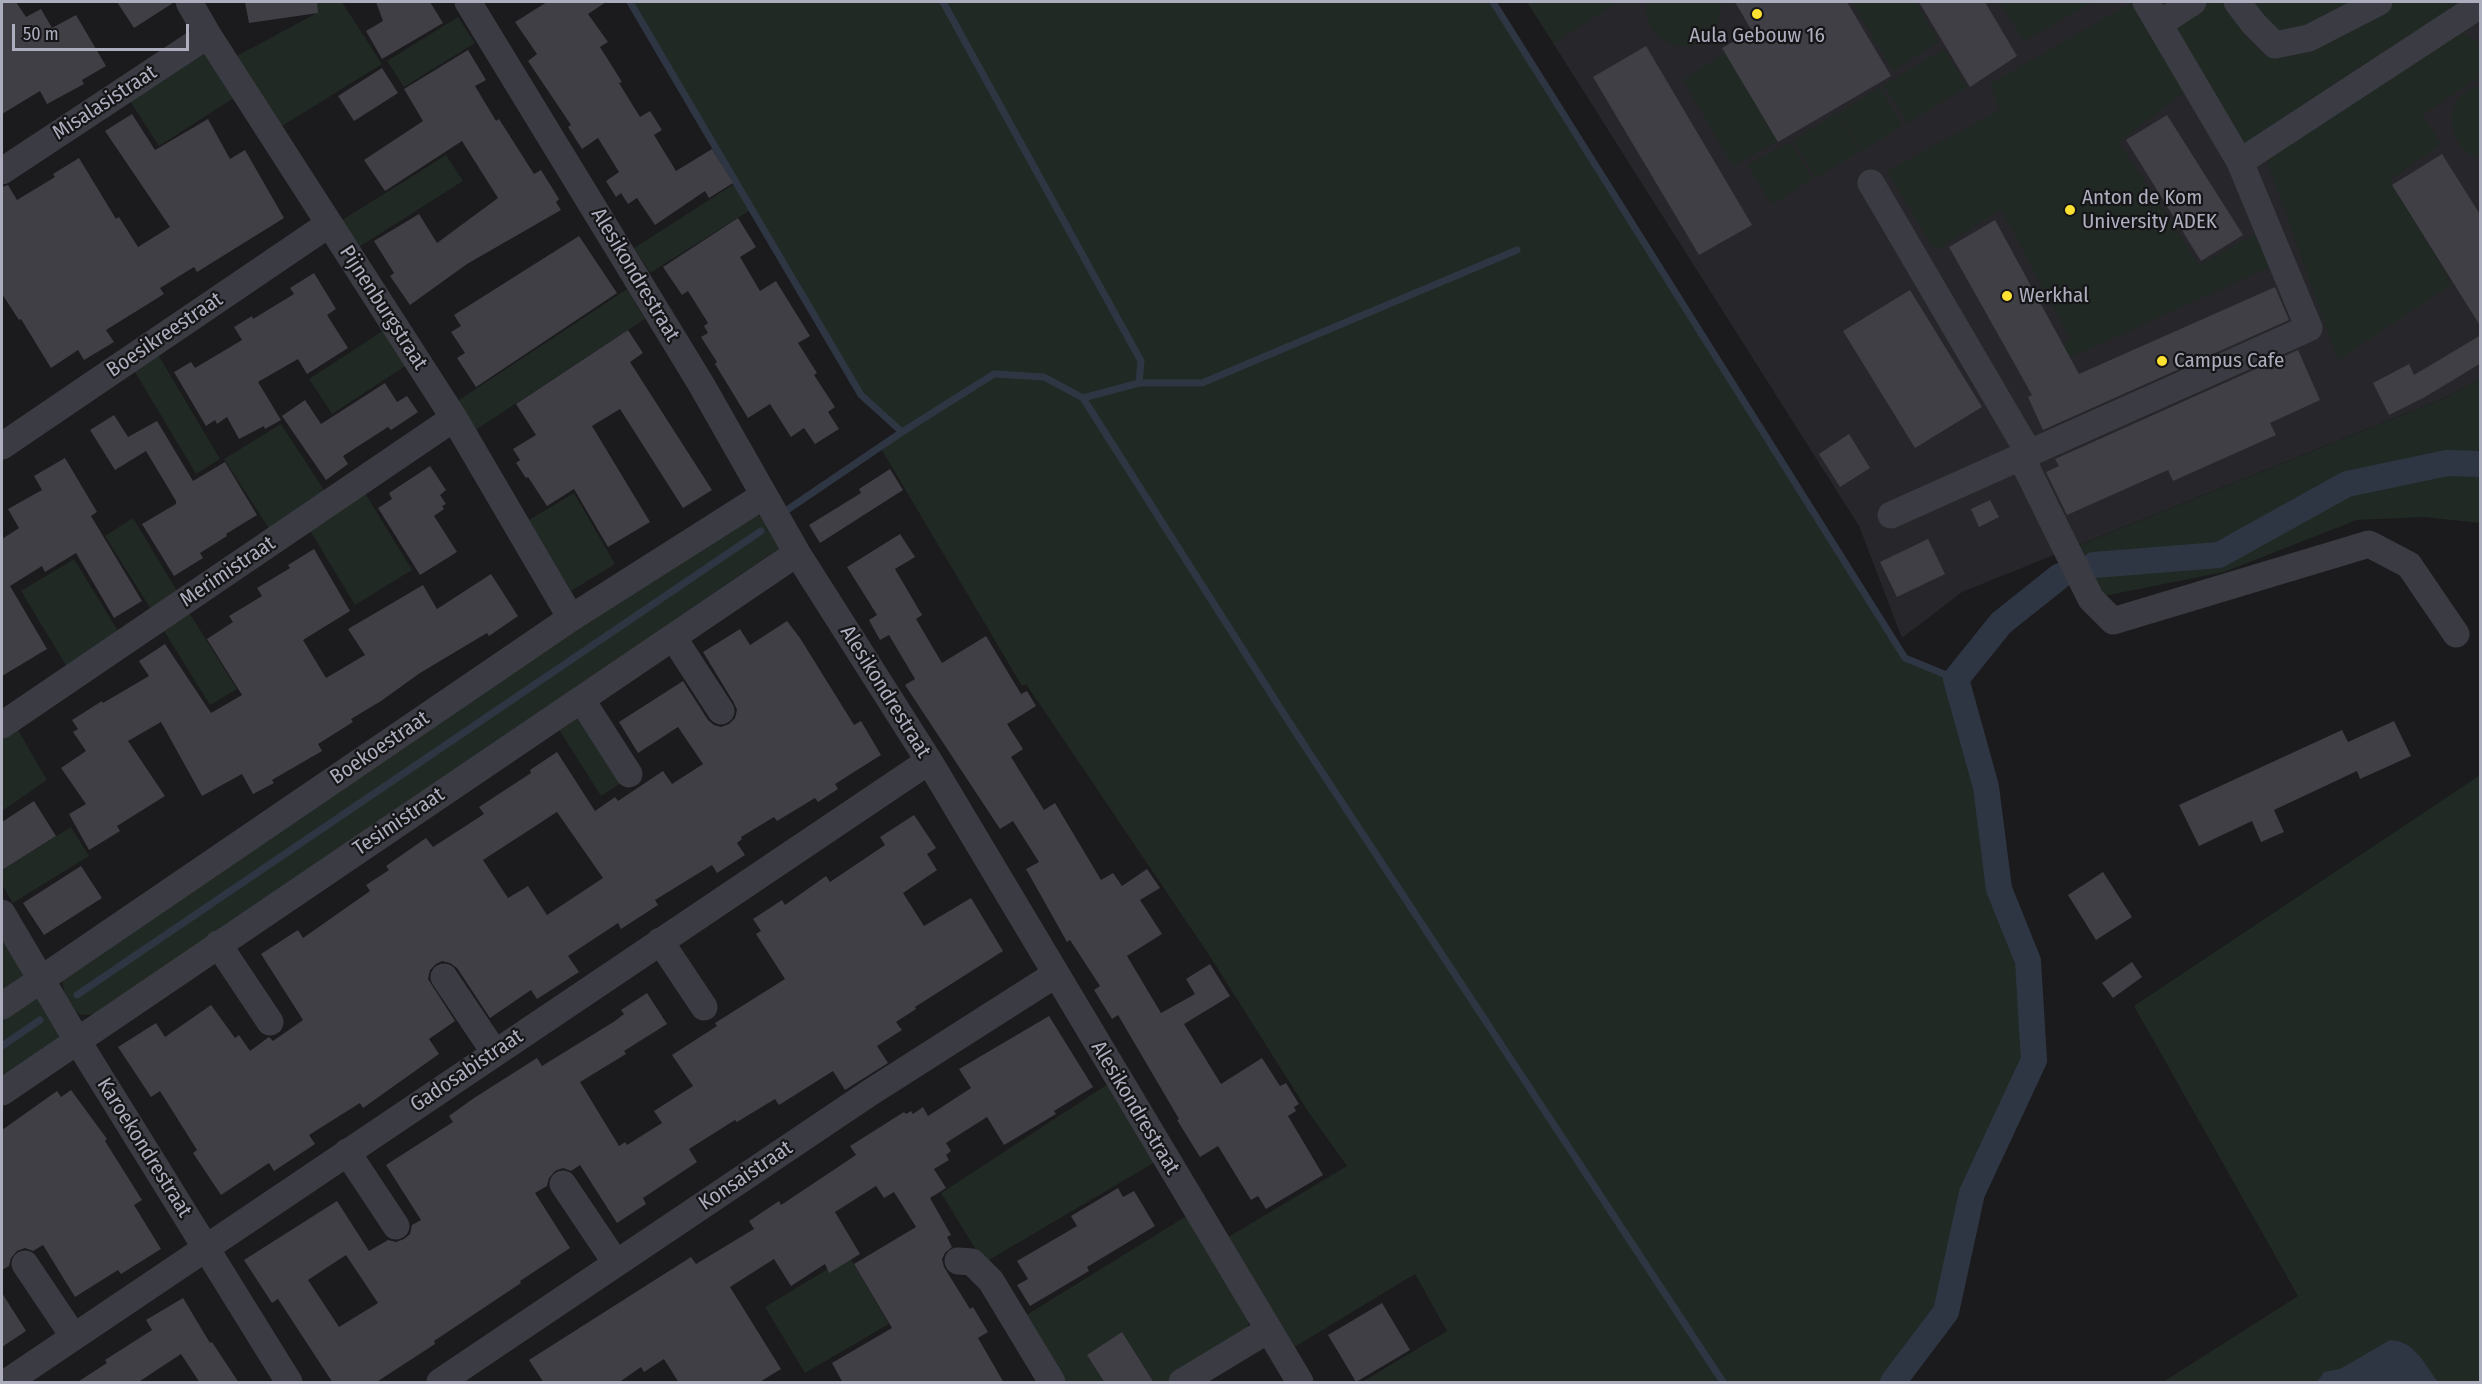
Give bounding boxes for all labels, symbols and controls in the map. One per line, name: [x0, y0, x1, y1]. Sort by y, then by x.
marker: Aula Gebouw 16: [1750, 7, 1764, 21]
scale bar: [15, 12, 192, 50]
text: 50 m: [23, 23, 59, 45]
place label: Aula Gebouw 16: [1689, 23, 1825, 49]
street label: Misalasistraat: [48, 60, 162, 146]
place label: Anton de Kom University ADEK: [2082, 185, 2217, 235]
marker: Anton de Kom University ADEK: [2063, 203, 2077, 217]
street label: Alesikondrestraat: [585, 204, 685, 346]
street label: Pijnenburgstraat: [334, 241, 432, 375]
place label: Werkhal: [2019, 283, 2089, 309]
street label: Boesikreestraat: [102, 287, 228, 383]
marker: Werkhal: [2000, 289, 2014, 303]
place label: Campus Cafe: [2174, 348, 2284, 374]
marker: Campus Cafe: [2155, 354, 2169, 368]
street label: Merimistraat: [176, 531, 280, 613]
street label: Alesikondrestraat: [834, 621, 936, 763]
street label: Boekoestraat: [326, 706, 434, 790]
street label: Tesimistraat: [349, 782, 449, 862]
street label: Gadosabistraat: [406, 1024, 528, 1118]
street label: Alesikondrestraat: [1085, 1037, 1185, 1179]
street label: Karoekondrestraat: [91, 1074, 197, 1222]
street label: Konsaistraat: [695, 1136, 797, 1216]

